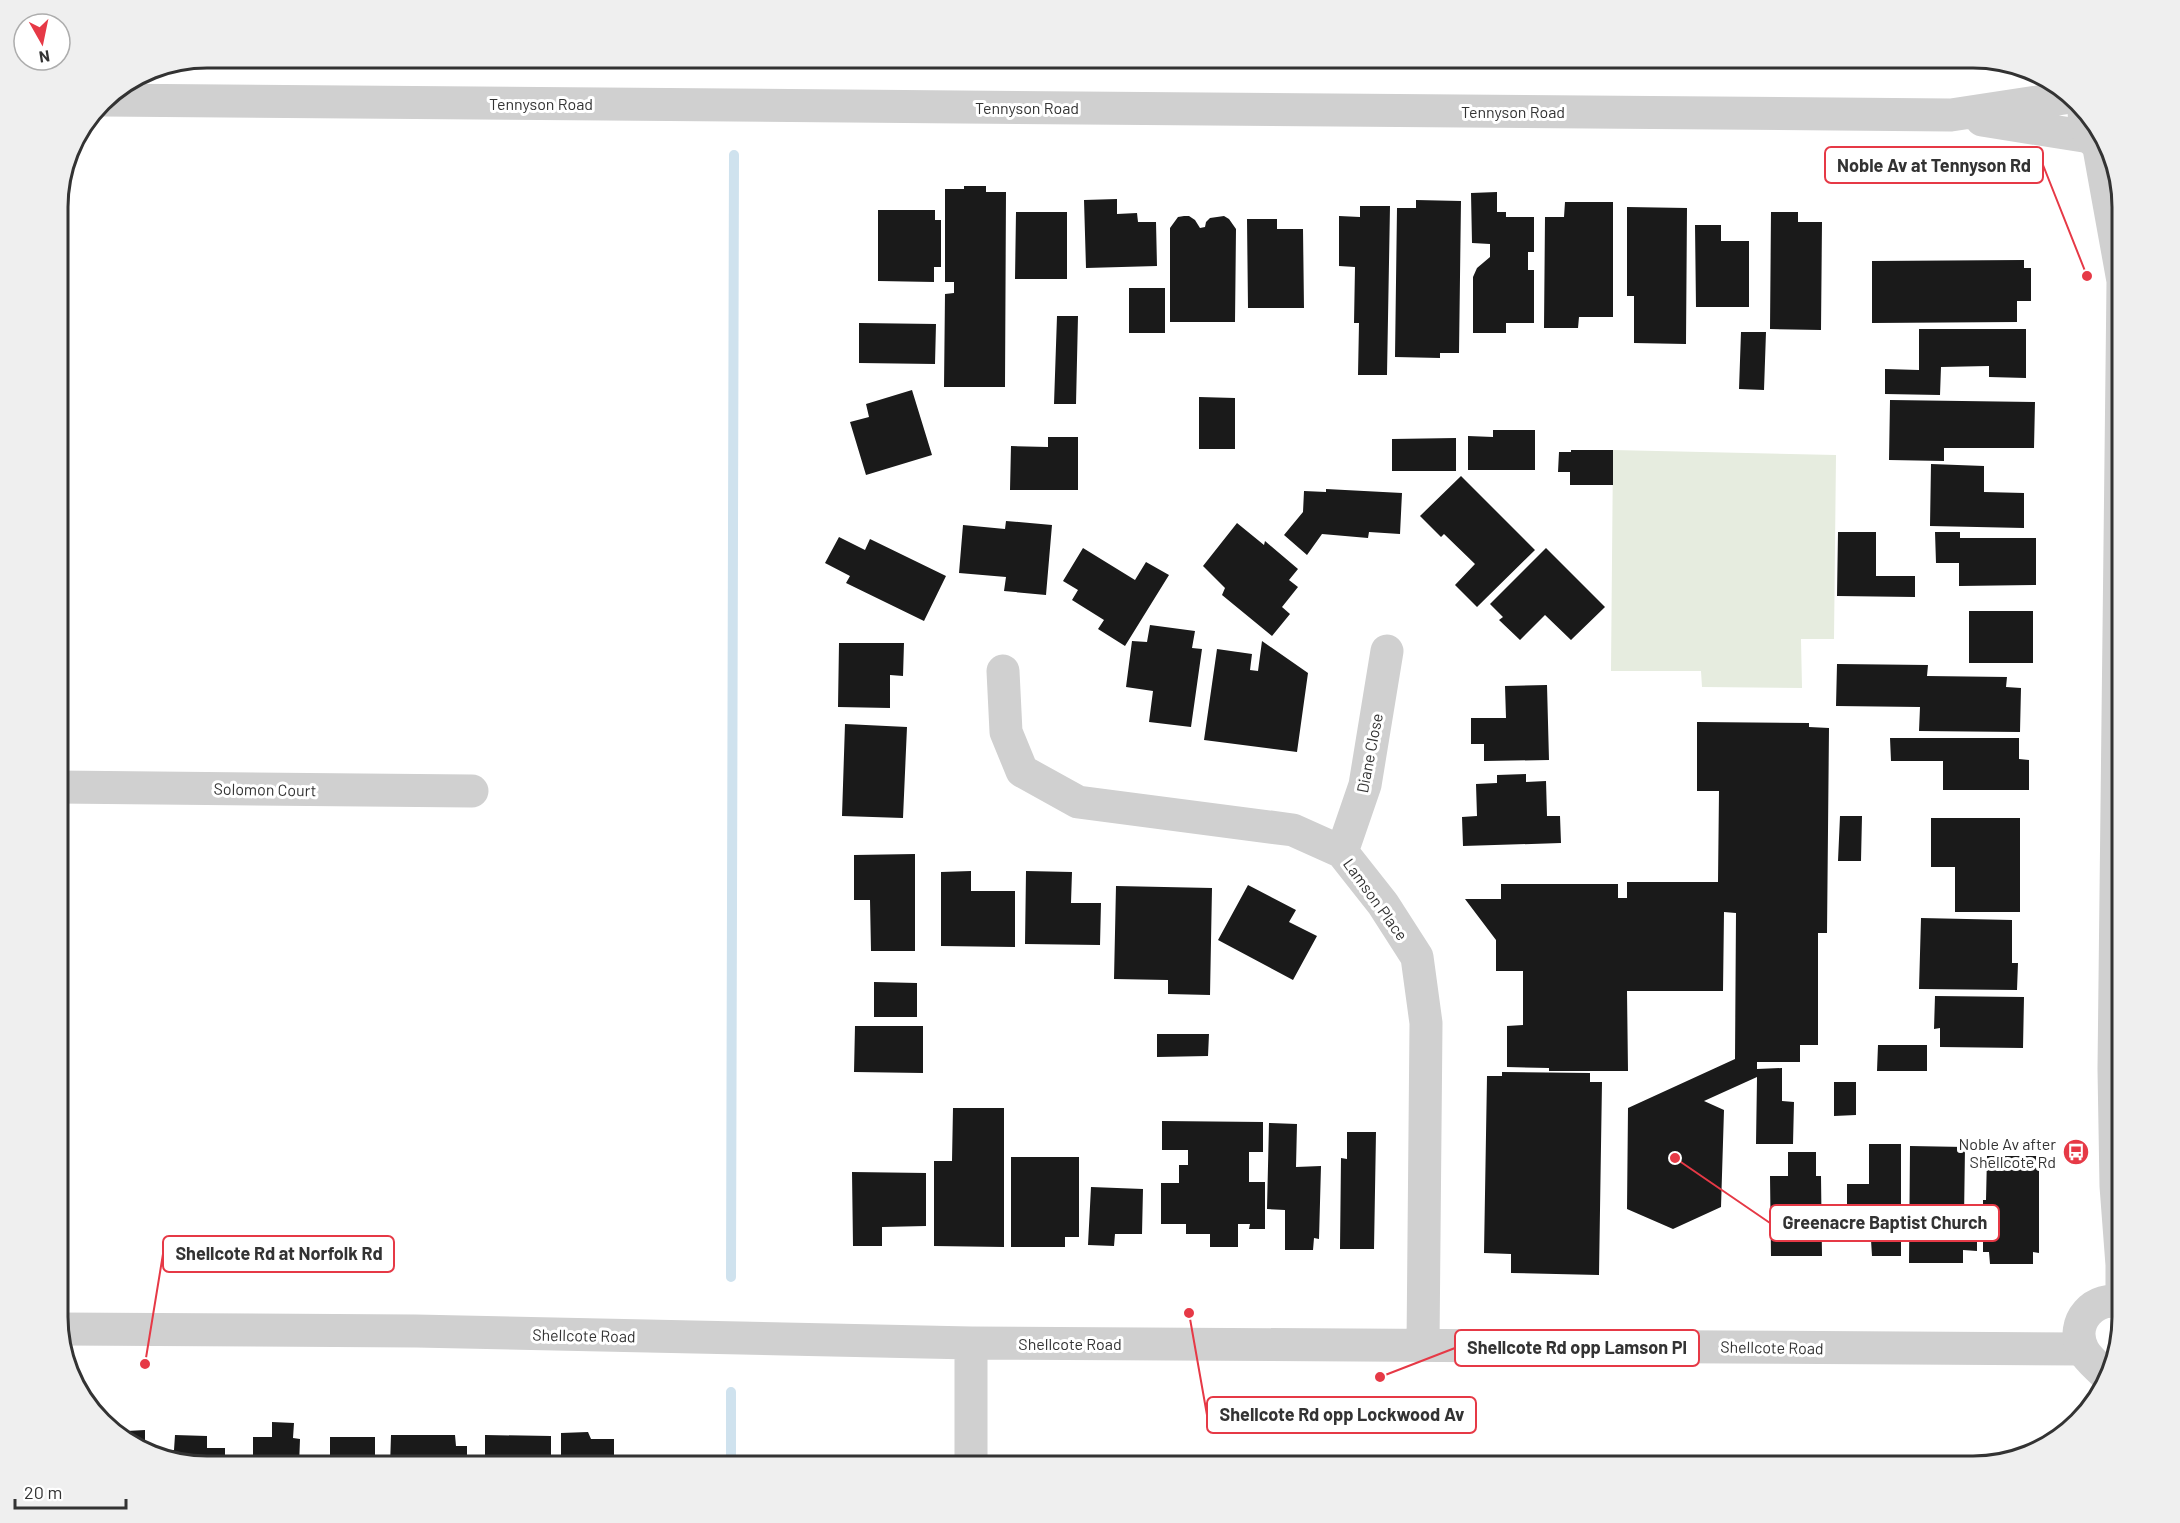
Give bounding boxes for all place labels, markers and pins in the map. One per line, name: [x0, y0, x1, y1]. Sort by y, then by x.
callout: Noble Av at Tennyson Rd: [1825, 147, 2043, 183]
place label: Noble Av after Shellcote Rd: [1959, 1134, 2056, 1171]
bus stop icon: Noble Av after Shellcote Rd: [2061, 1137, 2091, 1167]
callout: Greenacre Baptist Church: [1770, 1205, 1999, 1241]
callout: Shellcote Rd at Norfolk Rd: [163, 1236, 394, 1272]
callout: Shellcote Rd opp Lamson Pl: [1455, 1330, 1699, 1366]
callout: Shellcote Rd opp Lockwood Av: [1207, 1397, 1476, 1433]

